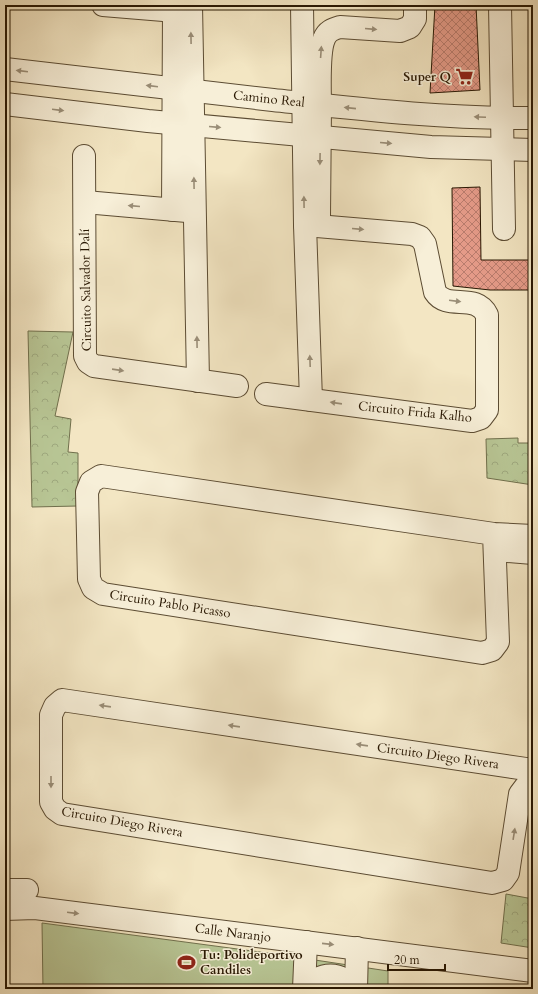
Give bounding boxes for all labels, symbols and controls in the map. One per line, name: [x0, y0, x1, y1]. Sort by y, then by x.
one-way arrow: [365, 25, 377, 32]
one-way arrow: [188, 31, 194, 44]
one-way arrow: [318, 46, 325, 58]
supermarket icon: Super Q: [454, 67, 474, 87]
one-way arrow: [16, 68, 29, 74]
place label: Super Q: [403, 68, 451, 86]
one-way arrow: [146, 83, 158, 90]
street label: Camino Real: [232, 86, 306, 112]
one-way arrow: [344, 105, 356, 111]
one-way arrow: [52, 107, 64, 114]
one-way arrow: [474, 114, 486, 121]
one-way arrow: [209, 124, 221, 130]
one-way arrow: [380, 139, 392, 146]
one-way arrow: [317, 153, 323, 166]
one-way arrow: [191, 176, 197, 189]
one-way arrow: [301, 195, 307, 208]
one-way arrow: [128, 203, 140, 210]
one-way arrow: [352, 225, 364, 232]
street label: Circuito Salvador Dalí: [76, 228, 96, 351]
one-way arrow: [449, 298, 461, 304]
one-way arrow: [194, 336, 201, 348]
one-way arrow: [306, 355, 313, 367]
one-way arrow: [112, 367, 125, 373]
street label: Circuito Frida Kalho: [357, 397, 473, 427]
one-way arrow: [330, 400, 342, 406]
street label: Circuito Pablo Picasso: [108, 586, 232, 622]
one-way arrow: [99, 703, 111, 709]
one-way arrow: [228, 723, 240, 729]
street label: Circuito Diego Rivera: [376, 739, 501, 774]
one-way arrow: [356, 742, 368, 748]
one-way arrow: [48, 776, 54, 789]
street label: Circuito Diego Rivera: [60, 802, 185, 842]
one-way arrow: [511, 828, 517, 840]
one-way arrow: [67, 910, 79, 916]
street label: Calle Naranjo: [194, 919, 272, 947]
one-way arrow: [321, 941, 334, 947]
place label: Tu: Polideportivo Candiles: [200, 946, 303, 979]
scale bar: [388, 946, 445, 972]
sports icon: Tu: Polideportivo Candiles: [177, 952, 197, 972]
text: 20 m: [394, 952, 421, 968]

